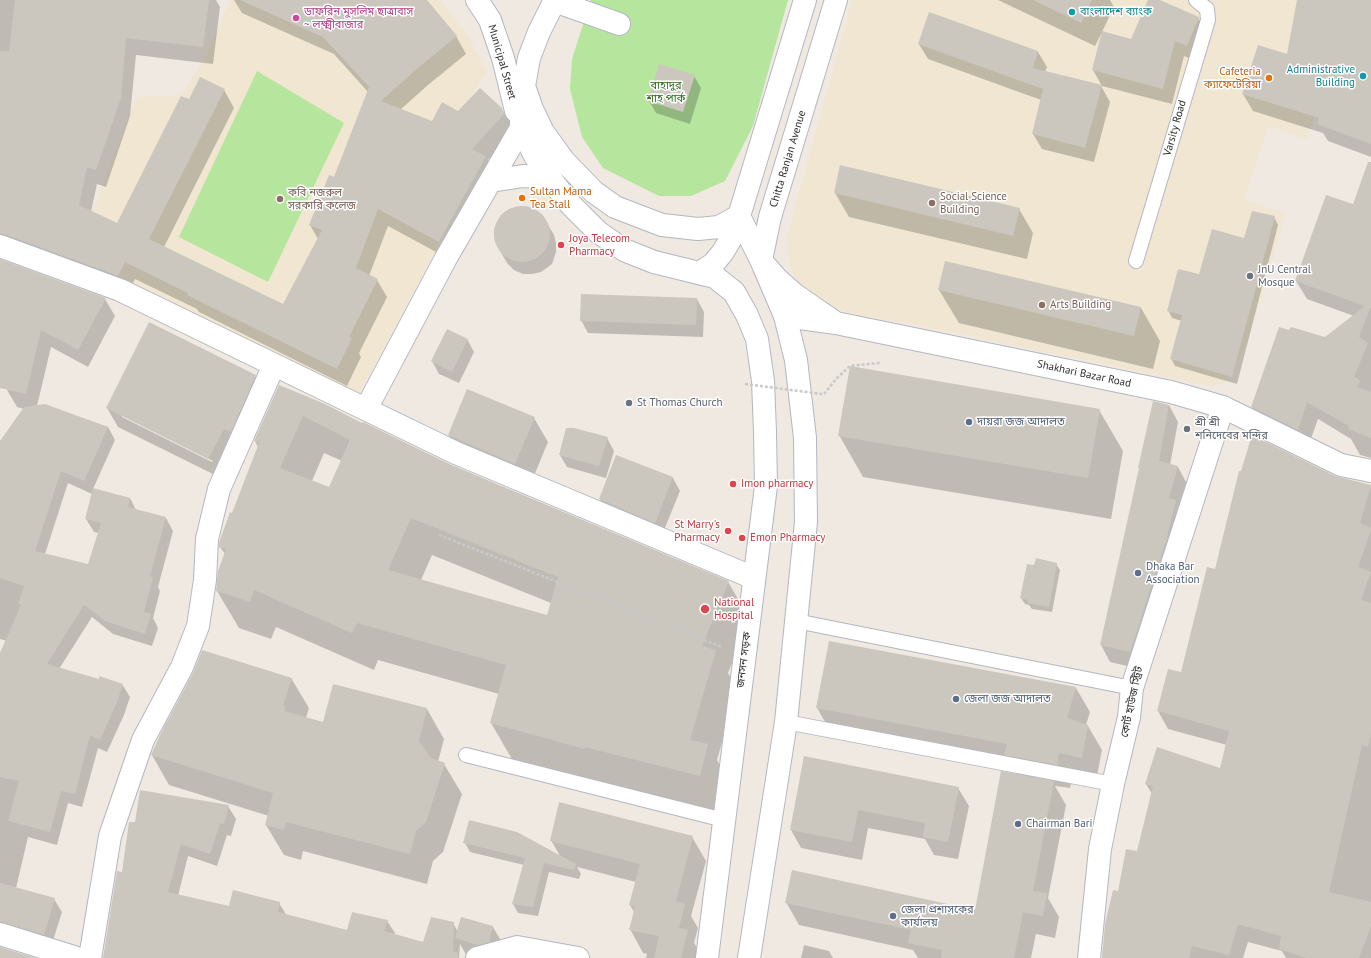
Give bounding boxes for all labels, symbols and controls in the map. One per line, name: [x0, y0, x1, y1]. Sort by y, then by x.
place label: ডাফরিন মুসলিম ছাত্রাবাস ~ লক্ষ্মীবাজার: [304, 5, 413, 31]
place label: বাংলাদেশ ব্যাংক: [1080, 5, 1152, 19]
marker: বাংলাদেশ ব্যাংক: [1067, 7, 1077, 17]
marker: ডাফরিন মুসলিম ছাত্রাবাস ~ লক্ষ্মীবাজার: [291, 13, 301, 23]
street label: Municipal Street: [485, 23, 519, 101]
place label: Administrative Building: [1287, 63, 1355, 89]
place label: Cafeteria ক্যাফেটেরিয়া: [1204, 65, 1261, 91]
marker: Administrative Building: [1358, 71, 1368, 81]
marker: Cafeteria ক্যাফেটেরিয়া: [1264, 73, 1274, 83]
park label: বাহাদুর শাহ পার্ক: [647, 79, 685, 105]
street label: Varsity Road: [1161, 99, 1189, 157]
street label: Chitta Ranjan Avenue: [767, 109, 809, 209]
place label: Sultan Mama Tea Stall: [530, 185, 592, 211]
place label: কবি নজরুল সরকারি কলেজ: [288, 186, 356, 212]
place label: Social Science Building: [940, 190, 1007, 216]
marker: Sultan Mama Tea Stall: [517, 193, 527, 203]
marker: কবি নজরুল সরকারি কলেজ: [275, 194, 285, 204]
marker: Social Science Building: [927, 198, 937, 208]
place label: Joya Telecom Pharmacy: [569, 232, 630, 258]
marker: Joya Telecom Pharmacy: [556, 240, 566, 250]
place label: JnU Central Mosque: [1258, 263, 1311, 289]
marker: JnU Central Mosque: [1245, 271, 1255, 281]
place label: Arts Building: [1050, 298, 1111, 312]
marker: Arts Building: [1037, 300, 1047, 310]
street label: Shakhari Bazar Road: [1036, 358, 1132, 390]
place label: St Thomas Church: [637, 396, 722, 410]
marker: St Thomas Church: [624, 398, 634, 408]
place label: দায়রা জজ আদালত: [977, 415, 1065, 429]
place label: শ্রী শ্রী শনিদেবের মন্দির: [1195, 416, 1268, 442]
marker: দায়রা জজ আদালত: [964, 417, 974, 427]
marker: শ্রী শ্রী শনিদেবের মন্দির: [1182, 424, 1192, 434]
place label: Imon pharmacy: [741, 477, 813, 491]
marker: Imon pharmacy: [728, 479, 738, 489]
place label: St Marry's Pharmacy: [674, 518, 720, 544]
marker: St Marry's Pharmacy: [723, 526, 733, 536]
place label: Emon Pharmacy: [750, 531, 825, 545]
marker: Emon Pharmacy: [737, 533, 747, 543]
place label: Dhaka Bar Association: [1146, 560, 1200, 586]
marker: Dhaka Bar Association: [1133, 568, 1143, 578]
place label: National Hospital: [714, 596, 754, 622]
marker: National Hospital: [699, 603, 711, 615]
street label: জনসন সড়ক: [734, 631, 754, 689]
street label: কোর্ট হাউজ স্ট্রিট: [1118, 665, 1146, 739]
place label: জেলা জজ আদালত: [964, 692, 1051, 706]
marker: জেলা জজ আদালত: [951, 694, 961, 704]
place label: Chairman Bari: [1026, 817, 1092, 831]
marker: Chairman Bari: [1013, 819, 1023, 829]
place label: জেলা প্রশাসকের কার্যালয়: [901, 903, 973, 929]
marker: জেলা প্রশাসকের কার্যালয়: [888, 911, 898, 921]

